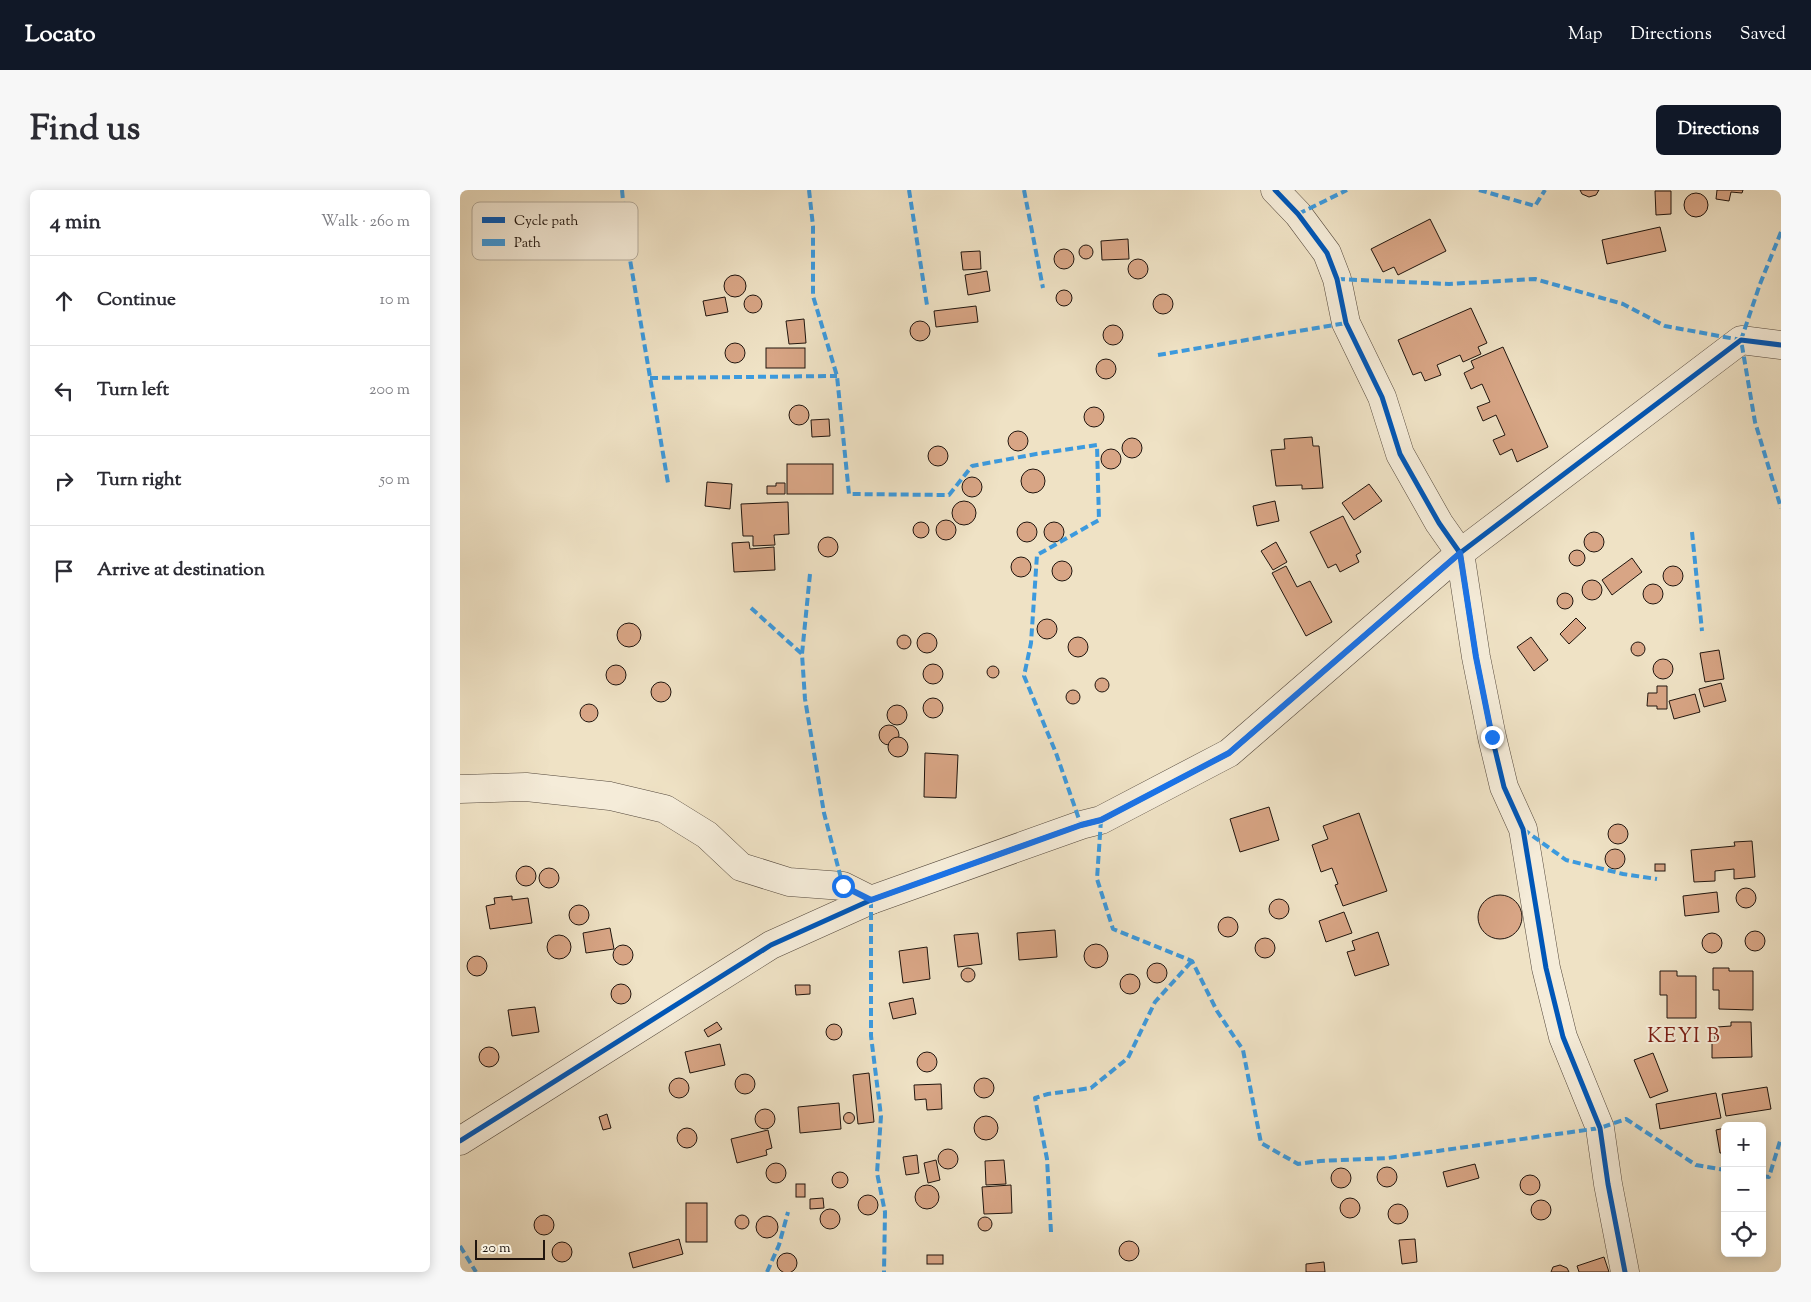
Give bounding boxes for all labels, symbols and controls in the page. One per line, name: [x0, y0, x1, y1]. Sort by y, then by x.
text: Locato: [25, 18, 96, 52]
text: Map: [1568, 22, 1603, 48]
text: Directions: [1631, 22, 1712, 48]
text: Saved: [1740, 22, 1786, 48]
text: Find us: [30, 105, 140, 156]
button: Directions: [1656, 105, 1781, 155]
legend: [472, 202, 638, 260]
text: 4 min: [50, 208, 101, 238]
text: Walk · 260 m: [321, 211, 410, 234]
text: Cycle path: [514, 212, 578, 232]
text: Path: [514, 234, 541, 254]
icon: ahead: [50, 287, 78, 315]
text: Continue: [97, 287, 176, 314]
text: 10 m: [380, 289, 410, 312]
icon: left: [50, 377, 78, 405]
text: Turn left: [97, 377, 169, 404]
text: 200 m: [369, 379, 410, 402]
icon: right: [50, 467, 78, 495]
text: Turn right: [97, 467, 181, 494]
text: 50 m: [379, 469, 410, 492]
icon: arrive: [50, 557, 78, 585]
text: Arrive at destination: [97, 557, 265, 584]
route end: [1481, 726, 1504, 749]
route start: [832, 875, 855, 898]
district label: KEYI B: [1647, 1022, 1721, 1052]
map controls: [1721, 1122, 1766, 1257]
button: +: [1721, 1122, 1766, 1167]
button: −: [1721, 1167, 1766, 1212]
button: locate: [1721, 1212, 1766, 1257]
scale bar: [475, 1237, 545, 1260]
text: 20 m: [482, 1239, 511, 1259]

